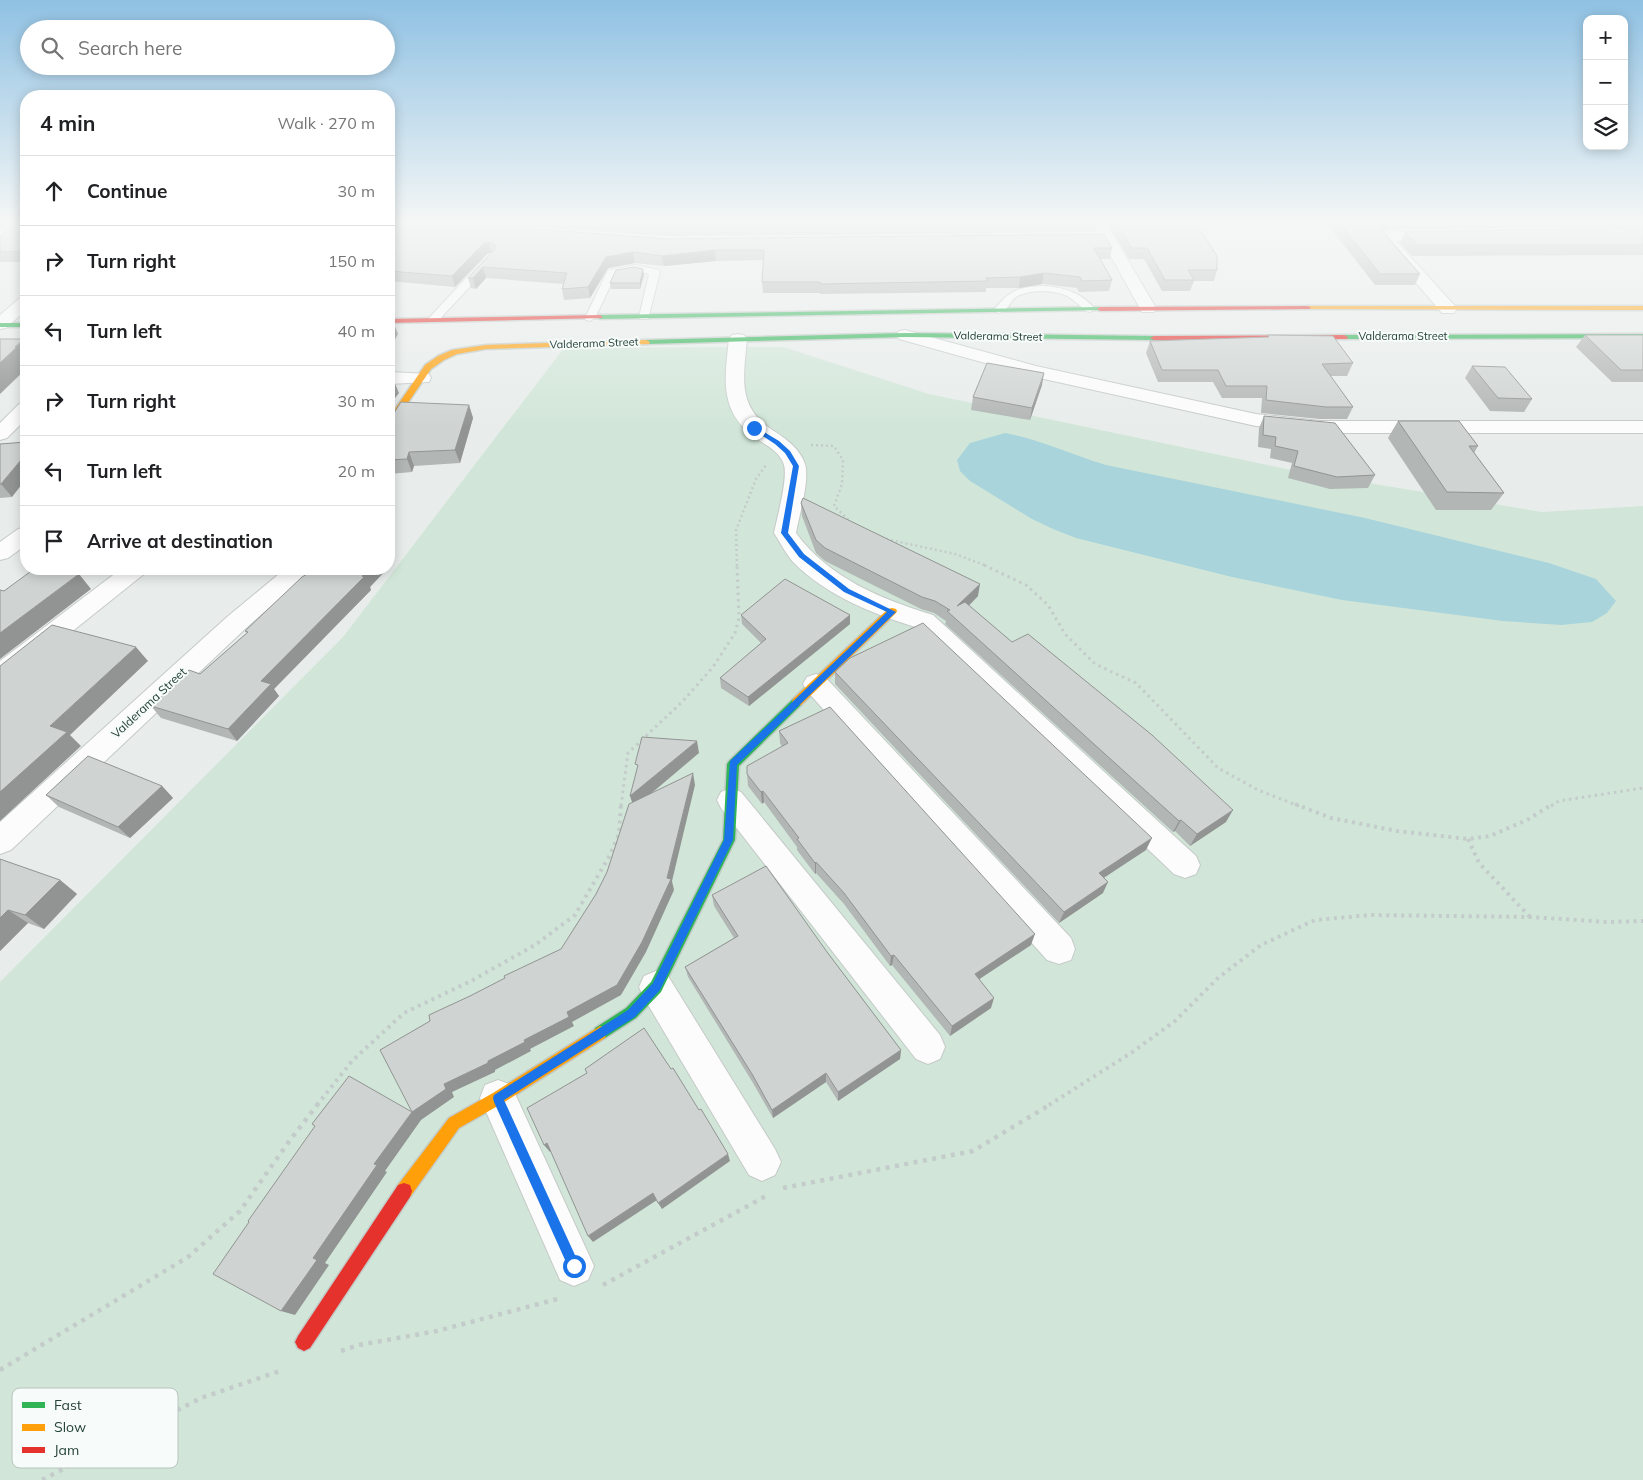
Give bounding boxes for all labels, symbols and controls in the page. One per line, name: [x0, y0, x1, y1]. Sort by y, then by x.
map controls: [1583, 15, 1628, 150]
button: +: [1583, 15, 1628, 60]
search box: [20, 20, 395, 75]
icon: search: [38, 34, 66, 62]
text: Search here: [78, 36, 182, 60]
button: −: [1583, 60, 1628, 105]
button: layers: [1583, 105, 1628, 150]
text: 4 min: [40, 110, 95, 136]
text: Walk · 270 m: [277, 113, 375, 133]
icon: ahead: [40, 177, 68, 205]
text: Continue: [87, 179, 167, 203]
text: 30 m: [338, 181, 375, 201]
icon: right: [40, 247, 68, 275]
text: Turn right: [87, 249, 176, 273]
text: 150 m: [328, 251, 375, 271]
icon: left: [40, 317, 68, 345]
text: Turn left: [87, 319, 162, 343]
text: 40 m: [338, 321, 375, 341]
street label: Valderama Street: [953, 328, 1043, 344]
street label: Valderama Street: [1359, 329, 1448, 343]
street label: Valderama Street: [549, 334, 639, 352]
icon: right: [40, 387, 68, 415]
text: Turn right: [87, 389, 176, 413]
text: 30 m: [338, 391, 375, 411]
route end: [743, 417, 766, 440]
icon: left: [40, 457, 68, 485]
text: Turn left: [87, 459, 162, 483]
text: 20 m: [338, 461, 375, 481]
icon: arrive: [40, 527, 68, 555]
text: Arrive at destination: [87, 529, 273, 553]
street label: Valderama Street: [108, 664, 189, 741]
route start: [563, 1255, 586, 1278]
legend: [12, 1388, 178, 1468]
text: Fast: [54, 1396, 82, 1414]
text: Slow: [54, 1418, 86, 1436]
text: Jam: [54, 1441, 79, 1459]

